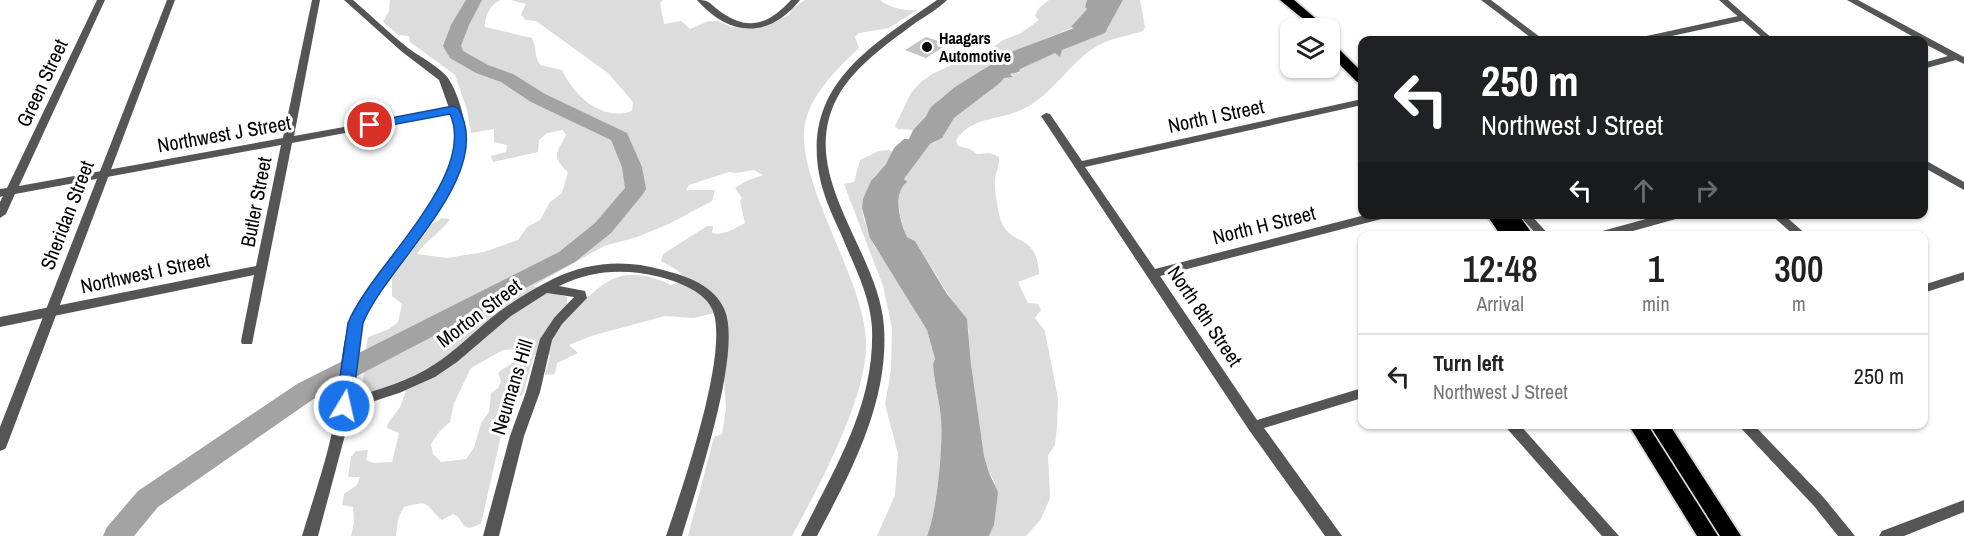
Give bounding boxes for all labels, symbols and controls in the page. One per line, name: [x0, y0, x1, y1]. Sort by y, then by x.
map controls: [1280, 18, 1340, 78]
button: layers: [1280, 18, 1340, 78]
place label: Haagars Automotive: [939, 27, 1011, 67]
street label: Green Street: [9, 34, 74, 131]
marker: Haagars Automotive: [920, 40, 934, 54]
text: 250 m: [1481, 53, 1579, 109]
icon: left: [1382, 60, 1460, 138]
street label: North I Street: [1165, 92, 1267, 139]
pin: [344, 99, 395, 150]
text: Northwest J Street: [1481, 107, 1663, 143]
street label: Northwest J Street: [155, 108, 293, 159]
icon: arrive: [353, 108, 386, 141]
street label: Butler Street: [234, 154, 278, 249]
street label: Sheridan Street: [33, 156, 100, 273]
icon: left: [1564, 174, 1597, 207]
icon: ahead: [1627, 174, 1660, 207]
icon: right: [1690, 174, 1723, 207]
street label: North H Street: [1210, 199, 1318, 250]
text: 12:48: [1463, 245, 1538, 293]
text: 1: [1648, 245, 1664, 293]
text: 300: [1774, 245, 1823, 293]
street label: Northwest I Street: [78, 246, 212, 299]
street label: North 8th Street: [1162, 260, 1249, 372]
street label: Morton Street: [431, 272, 527, 353]
text: Arrival: [1476, 290, 1524, 317]
text: min: [1642, 290, 1670, 317]
text: m: [1792, 290, 1806, 317]
street label: Neumans Hill: [484, 336, 539, 438]
text: Turn left: [1433, 348, 1504, 378]
icon: left: [1382, 360, 1415, 393]
text: 250 m: [1854, 361, 1904, 391]
position arrow: [312, 374, 376, 438]
text: Northwest J Street: [1433, 378, 1568, 405]

